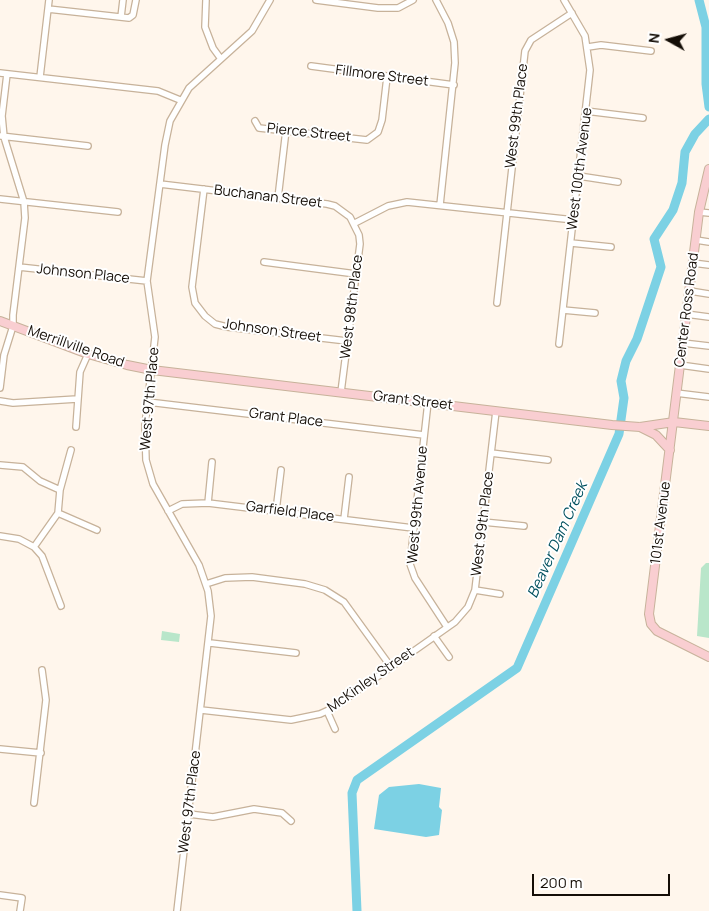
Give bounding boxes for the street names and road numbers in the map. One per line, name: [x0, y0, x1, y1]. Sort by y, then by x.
street label: Fillmore Street: [334, 62, 430, 90]
street label: West 99th Place: [502, 63, 532, 169]
street label: West 100th Avenue: [564, 107, 596, 231]
street label: Pierce Street: [266, 120, 352, 146]
street label: Buchanan Street: [213, 182, 323, 212]
street label: Center Ross Road: [672, 252, 702, 368]
street label: West 98th Place: [337, 254, 367, 360]
street label: Johnson Place: [36, 261, 130, 287]
street label: Johnson Street: [222, 316, 322, 346]
street label: Merrillville Road: [26, 323, 126, 371]
street label: West 97th Place: [137, 347, 163, 451]
street label: Grant Street: [372, 388, 454, 414]
street label: Grant Place: [248, 405, 324, 431]
street label: West 99th Avenue: [404, 445, 432, 565]
street label: West 99th Place: [468, 471, 498, 577]
street label: 101st Avenue: [648, 481, 674, 565]
street label: Garfield Place: [245, 498, 335, 526]
street label: McKinley Street: [324, 644, 418, 716]
street label: West 97th Place: [175, 750, 205, 854]

